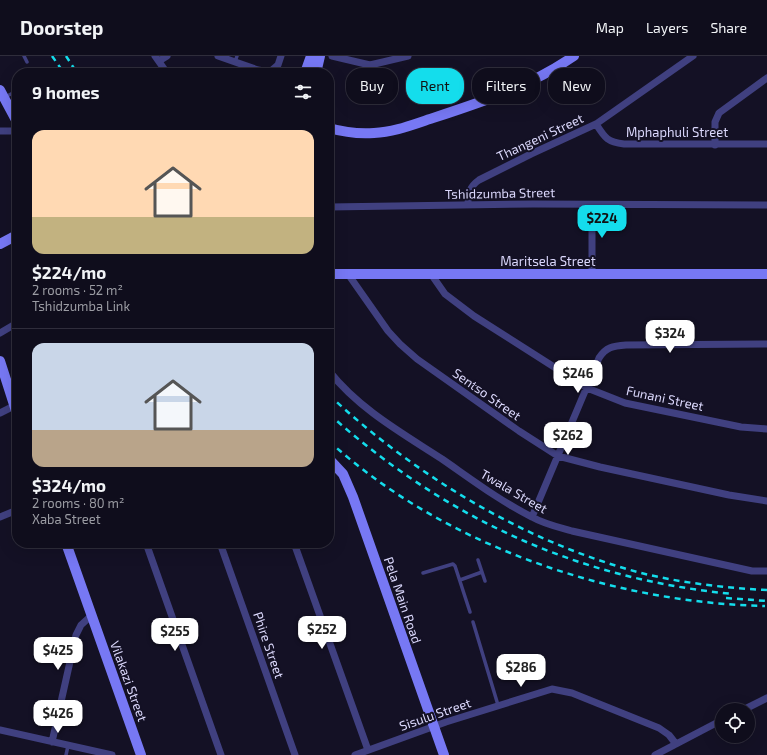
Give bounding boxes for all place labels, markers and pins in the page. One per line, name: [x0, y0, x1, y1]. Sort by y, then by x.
pin: $224: [578, 205, 626, 239]
pin: $324: [646, 320, 694, 354]
pin: $246: [554, 360, 602, 394]
pin: $262: [544, 422, 592, 456]
pin: $252: [298, 616, 346, 650]
pin: $255: [151, 618, 199, 652]
pin: $425: [34, 637, 82, 671]
pin: $286: [497, 654, 545, 688]
pin: $426: [34, 700, 82, 734]

